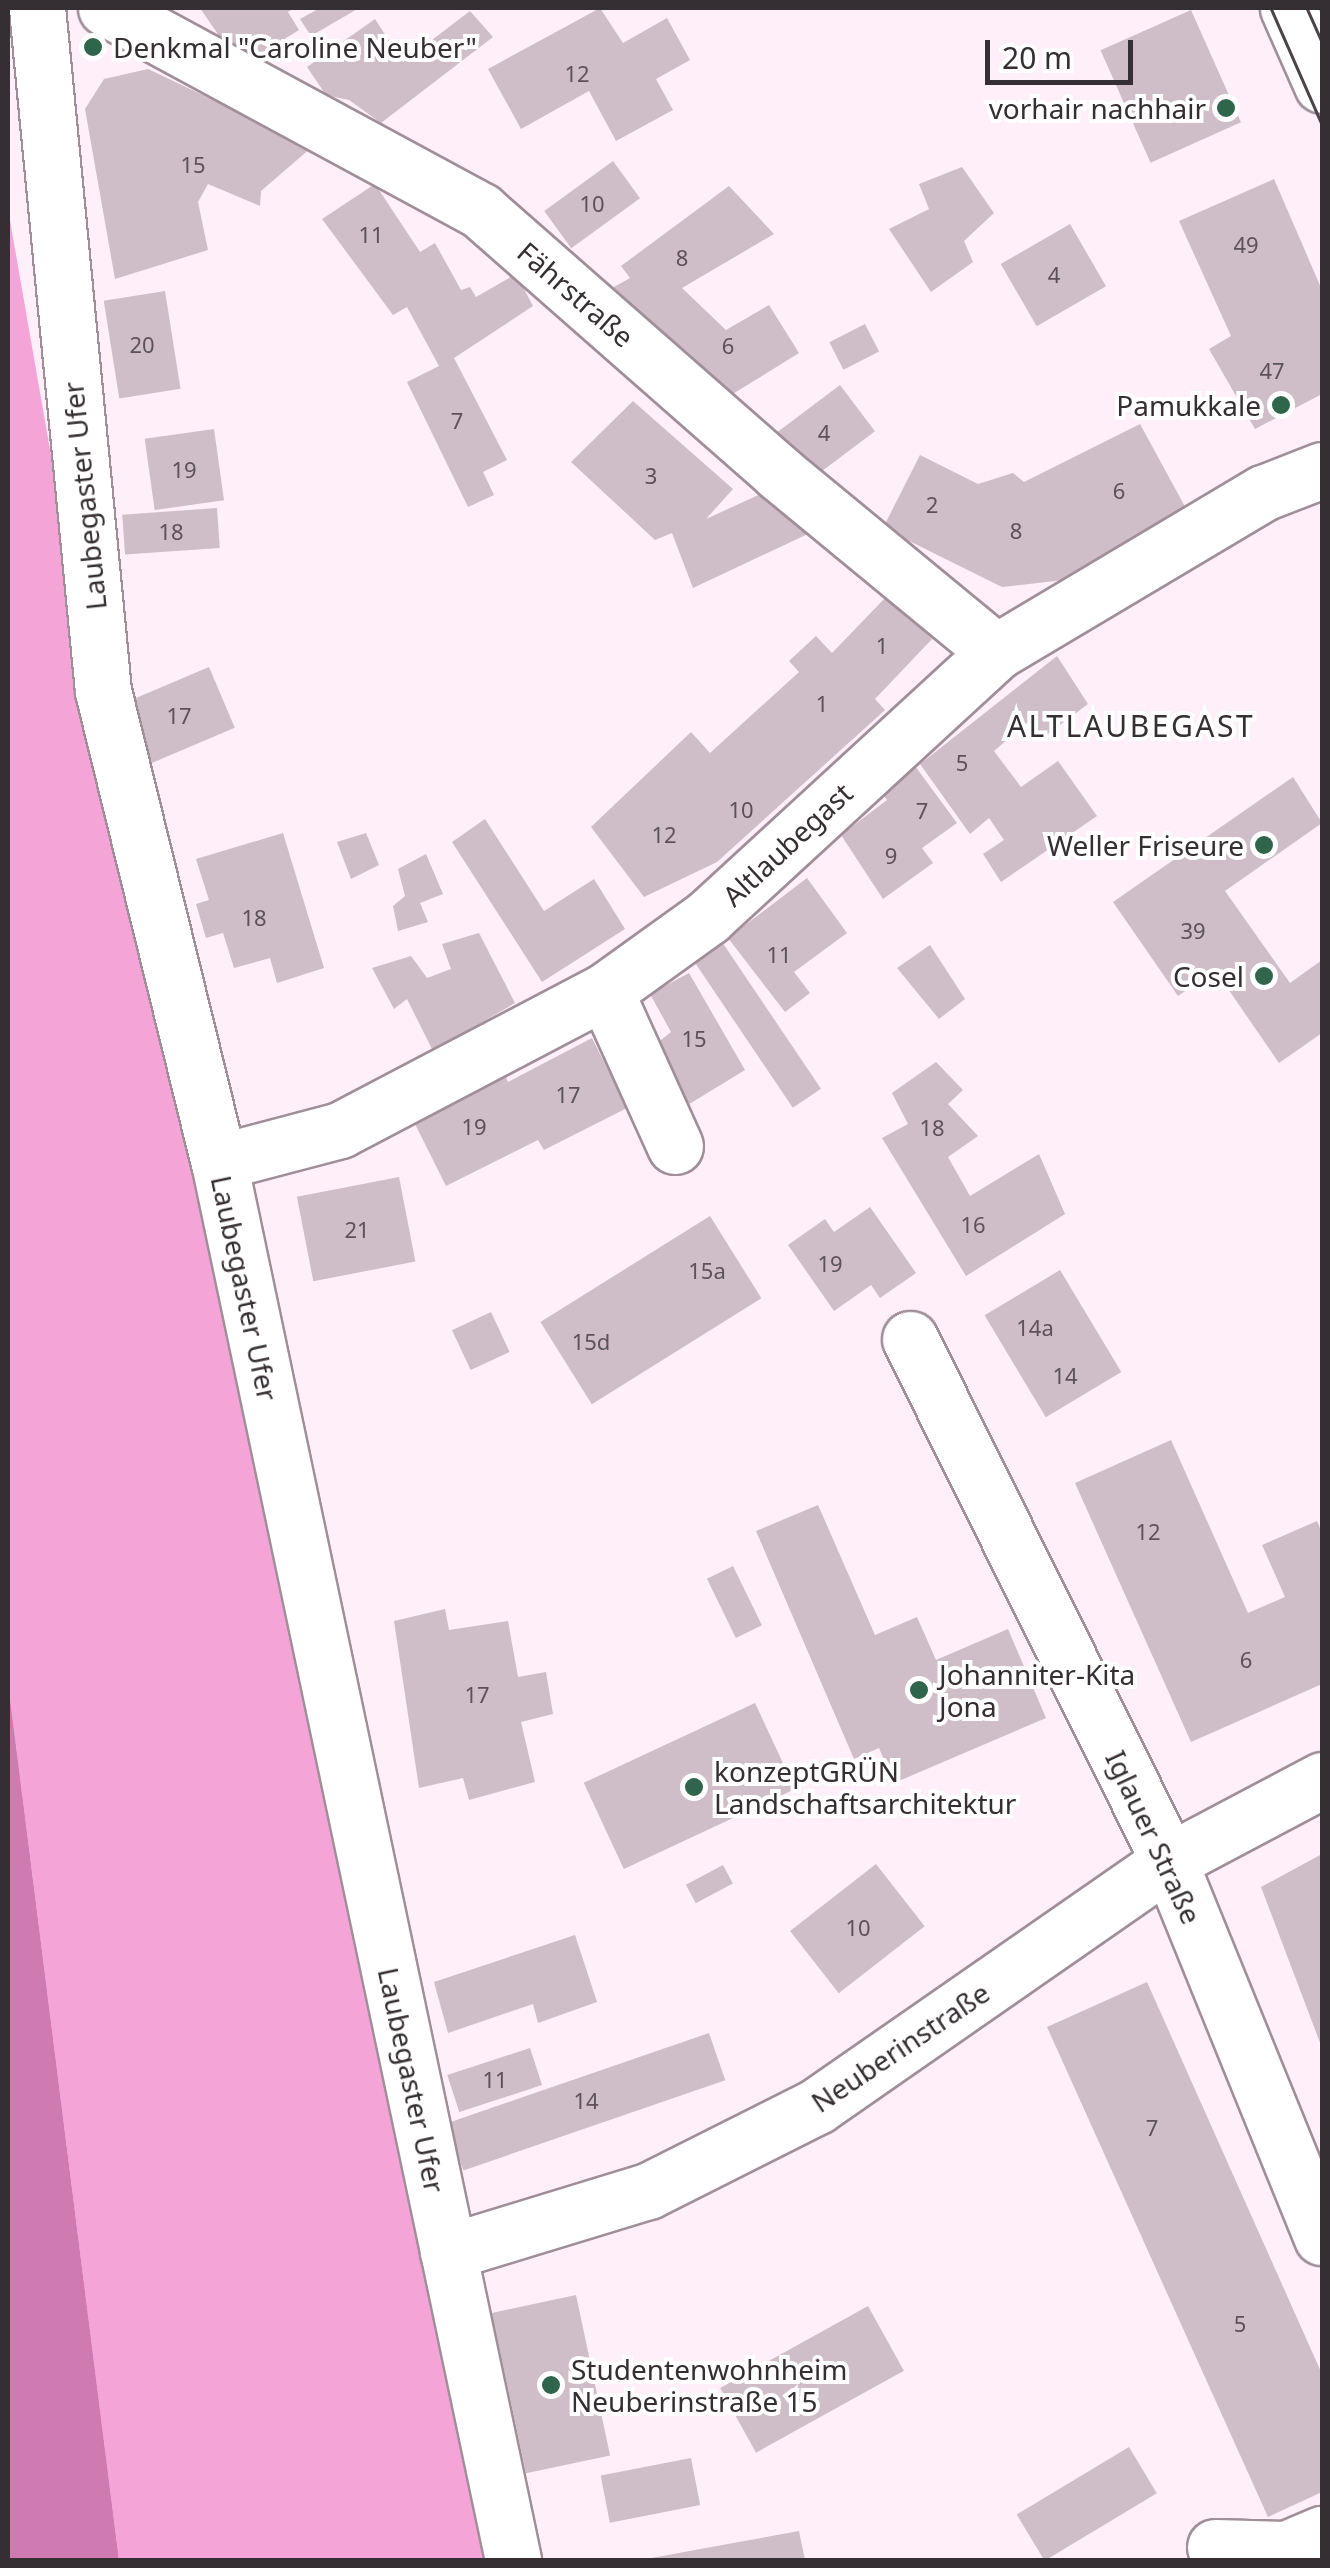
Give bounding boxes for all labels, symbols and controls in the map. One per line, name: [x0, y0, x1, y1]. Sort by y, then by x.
scale bar: [990, 20, 1138, 82]
place label: Denkmal "Caroline Neuber": [113, 30, 477, 64]
marker: Denkmal "Caroline Neuber": [82, 36, 104, 58]
text: 20 m: [1002, 37, 1072, 78]
house number: 12: [564, 61, 590, 87]
place label: vorhair nachhair: [989, 91, 1206, 125]
marker: vorhair nachhair: [1215, 97, 1237, 119]
house number: 15: [180, 152, 206, 178]
house number: 10: [579, 191, 605, 217]
house number: 11: [358, 222, 384, 248]
house number: 49: [1233, 232, 1259, 258]
street label: Fährstraße: [511, 234, 641, 354]
house number: 8: [676, 245, 688, 271]
house number: 4: [1048, 262, 1060, 288]
house number: 20: [129, 332, 155, 358]
house number: 6: [722, 333, 734, 359]
house number: 47: [1259, 358, 1285, 384]
street label: Laubegaster Ufer: [55, 380, 113, 612]
place label: Pamukkale: [1116, 388, 1261, 422]
marker: Pamukkale: [1270, 394, 1292, 416]
house number: 7: [451, 408, 463, 434]
house number: 4: [818, 420, 830, 446]
house number: 19: [171, 457, 197, 483]
house number: 3: [645, 463, 657, 489]
house number: 6: [1113, 478, 1125, 504]
house number: 2: [926, 492, 938, 518]
house number: 8: [1010, 518, 1022, 544]
house number: 18: [158, 519, 184, 545]
house number: 1: [876, 633, 888, 659]
house number: 1: [816, 691, 828, 717]
house number: 17: [166, 703, 192, 729]
district label: ALTLAUBEGAST: [1007, 708, 1255, 744]
house number: 5: [956, 750, 968, 776]
street label: Altlaubegast: [715, 775, 859, 913]
house number: 10: [728, 797, 754, 823]
house number: 7: [916, 798, 928, 824]
house number: 12: [651, 822, 677, 848]
place label: Weller Friseure: [1047, 828, 1244, 862]
marker: Weller Friseure: [1253, 834, 1275, 856]
house number: 9: [885, 843, 897, 869]
house number: 18: [241, 905, 267, 931]
house number: 39: [1180, 918, 1206, 944]
house number: 11: [766, 942, 792, 968]
place label: Cosel: [1173, 959, 1244, 993]
marker: Cosel: [1253, 965, 1275, 987]
house number: 15: [681, 1026, 707, 1052]
house number: 17: [555, 1082, 581, 1108]
house number: 19: [461, 1114, 487, 1140]
house number: 18: [919, 1115, 945, 1141]
street label: Laubegaster Ufer: [205, 1172, 285, 1404]
house number: 16: [960, 1212, 986, 1238]
house number: 21: [344, 1217, 370, 1243]
house number: 19: [817, 1251, 843, 1277]
house number: 15a: [688, 1258, 726, 1284]
house number: 14a: [1016, 1315, 1054, 1341]
house number: 15d: [572, 1329, 610, 1355]
house number: 14: [1052, 1363, 1078, 1389]
house number: 12: [1135, 1519, 1161, 1545]
house number: 6: [1240, 1647, 1252, 1673]
place label: Johanniter-Kita Jona: [939, 1657, 1135, 1723]
marker: Johanniter-Kita Jona: [908, 1679, 930, 1701]
house number: 17: [464, 1682, 490, 1708]
street label: Iglauer Straße: [1099, 1745, 1209, 1929]
place label: konzeptGRÜN Landschaftsarchitektur: [714, 1754, 1016, 1820]
marker: konzeptGRÜN Landschaftsarchitektur: [683, 1776, 705, 1798]
house number: 10: [845, 1915, 871, 1941]
street label: Laubegaster Ufer: [372, 1964, 452, 2196]
street label: Neuberinstraße: [805, 1975, 995, 2119]
house number: 11: [482, 2067, 508, 2093]
house number: 14: [573, 2088, 599, 2114]
house number: 7: [1146, 2115, 1158, 2141]
house number: 5: [1234, 2311, 1246, 2337]
place label: Studentenwohnheim Neuberinstraße 15: [571, 2352, 847, 2418]
marker: Studentenwohnheim Neuberinstraße 15: [540, 2374, 562, 2396]

